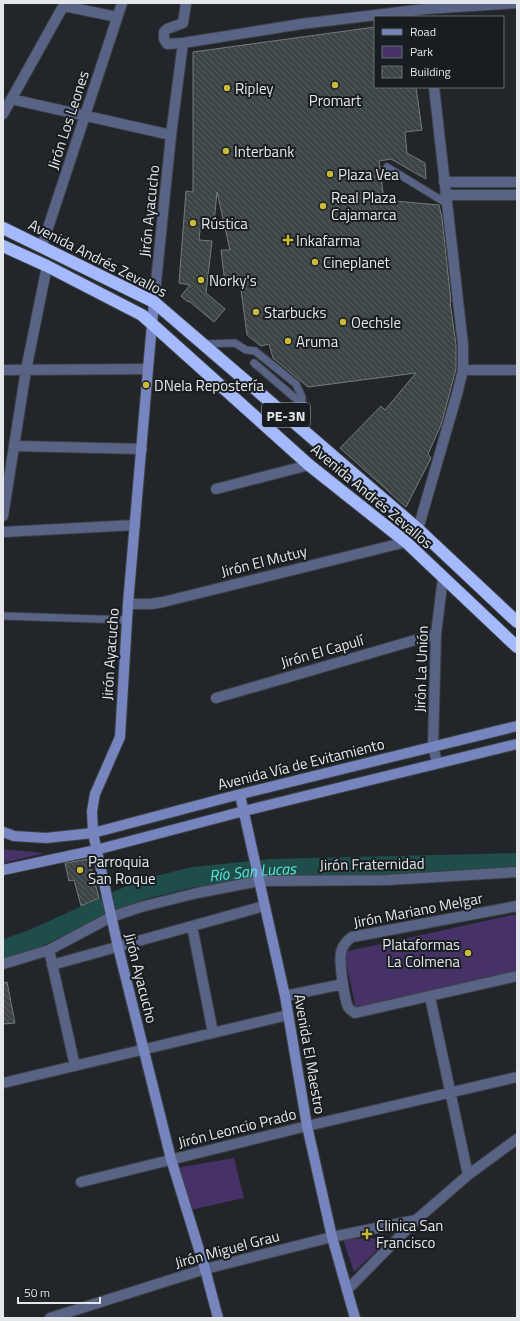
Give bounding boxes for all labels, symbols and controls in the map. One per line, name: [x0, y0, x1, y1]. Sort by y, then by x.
legend: [374, 16, 504, 88]
text: Road: [410, 22, 436, 41]
text: Park: [410, 42, 433, 61]
text: Building: [410, 62, 451, 81]
street label: Jirón Los Leones: [41, 68, 95, 172]
place label: Ripley: [235, 77, 274, 100]
marker: Promart: [330, 80, 340, 90]
marker: Ripley: [222, 83, 232, 93]
place label: Promart: [309, 89, 362, 112]
place label: Interbank: [234, 140, 294, 163]
marker: Interbank: [221, 146, 231, 156]
place label: Plaza Vea: [338, 163, 399, 186]
street label: Jirón Ayacucho: [133, 164, 165, 258]
marker: Plaza Vea: [325, 169, 335, 179]
place label: Real Plaza Cajamarca: [331, 186, 397, 226]
marker: Real Plaza Cajamarca: [318, 201, 328, 211]
place label: Rústica: [201, 212, 248, 235]
street label: Avenida Andrés Zevallos: [25, 213, 171, 303]
marker: Rústica: [188, 218, 198, 228]
place label: Inkafarma: [296, 229, 361, 252]
marker: Inkafarma: [283, 235, 293, 245]
place label: Cineplanet: [323, 251, 391, 274]
marker: Cineplanet: [310, 257, 320, 267]
place label: Norky's: [209, 269, 257, 292]
marker: Norky's: [196, 275, 206, 285]
place label: Starbucks: [264, 301, 327, 324]
marker: Starbucks: [251, 307, 261, 317]
place label: Oechsle: [351, 311, 401, 334]
marker: Oechsle: [338, 317, 348, 327]
place label: Aruma: [296, 330, 339, 353]
marker: Aruma: [283, 336, 293, 346]
place label: DNela Repostería: [154, 374, 264, 397]
marker: DNela Repostería: [141, 380, 151, 390]
road number: PE-3N: [262, 403, 310, 427]
street label: Avenida Andrés Zevallos: [306, 438, 438, 554]
street label: Jirón El Mutuy: [219, 539, 309, 583]
street label: Jirón Ayacucho: [95, 607, 125, 701]
street label: Jirón La Unión: [408, 625, 434, 713]
street label: Jirón El Capulí: [278, 628, 368, 674]
street label: Avenida Vía de Evitamiento: [215, 732, 387, 796]
place label: Parroquia San Roque: [88, 850, 155, 890]
street label: Jirón Fraternidad: [319, 852, 425, 876]
water label: Río San Lucas: [208, 856, 298, 887]
marker: Parroquia San Roque: [75, 865, 85, 875]
street label: Jirón Mariano Melgar: [351, 886, 485, 934]
street label: Jirón Ayacucho: [119, 930, 163, 1026]
place label: Plataformas La Colmena: [382, 933, 460, 973]
marker: Plataformas La Colmena: [463, 948, 473, 958]
street label: Avenida El Maestro: [288, 992, 332, 1116]
street label: Jirón Leoncio Prado: [175, 1102, 299, 1154]
place label: Clinica San Francisco: [376, 1214, 443, 1254]
street label: Jirón Miguel Grau: [172, 1224, 282, 1274]
marker: Clinica San Francisco: [361, 1228, 373, 1240]
scale bar: [18, 1279, 100, 1305]
text: 50 m: [24, 1283, 50, 1302]

